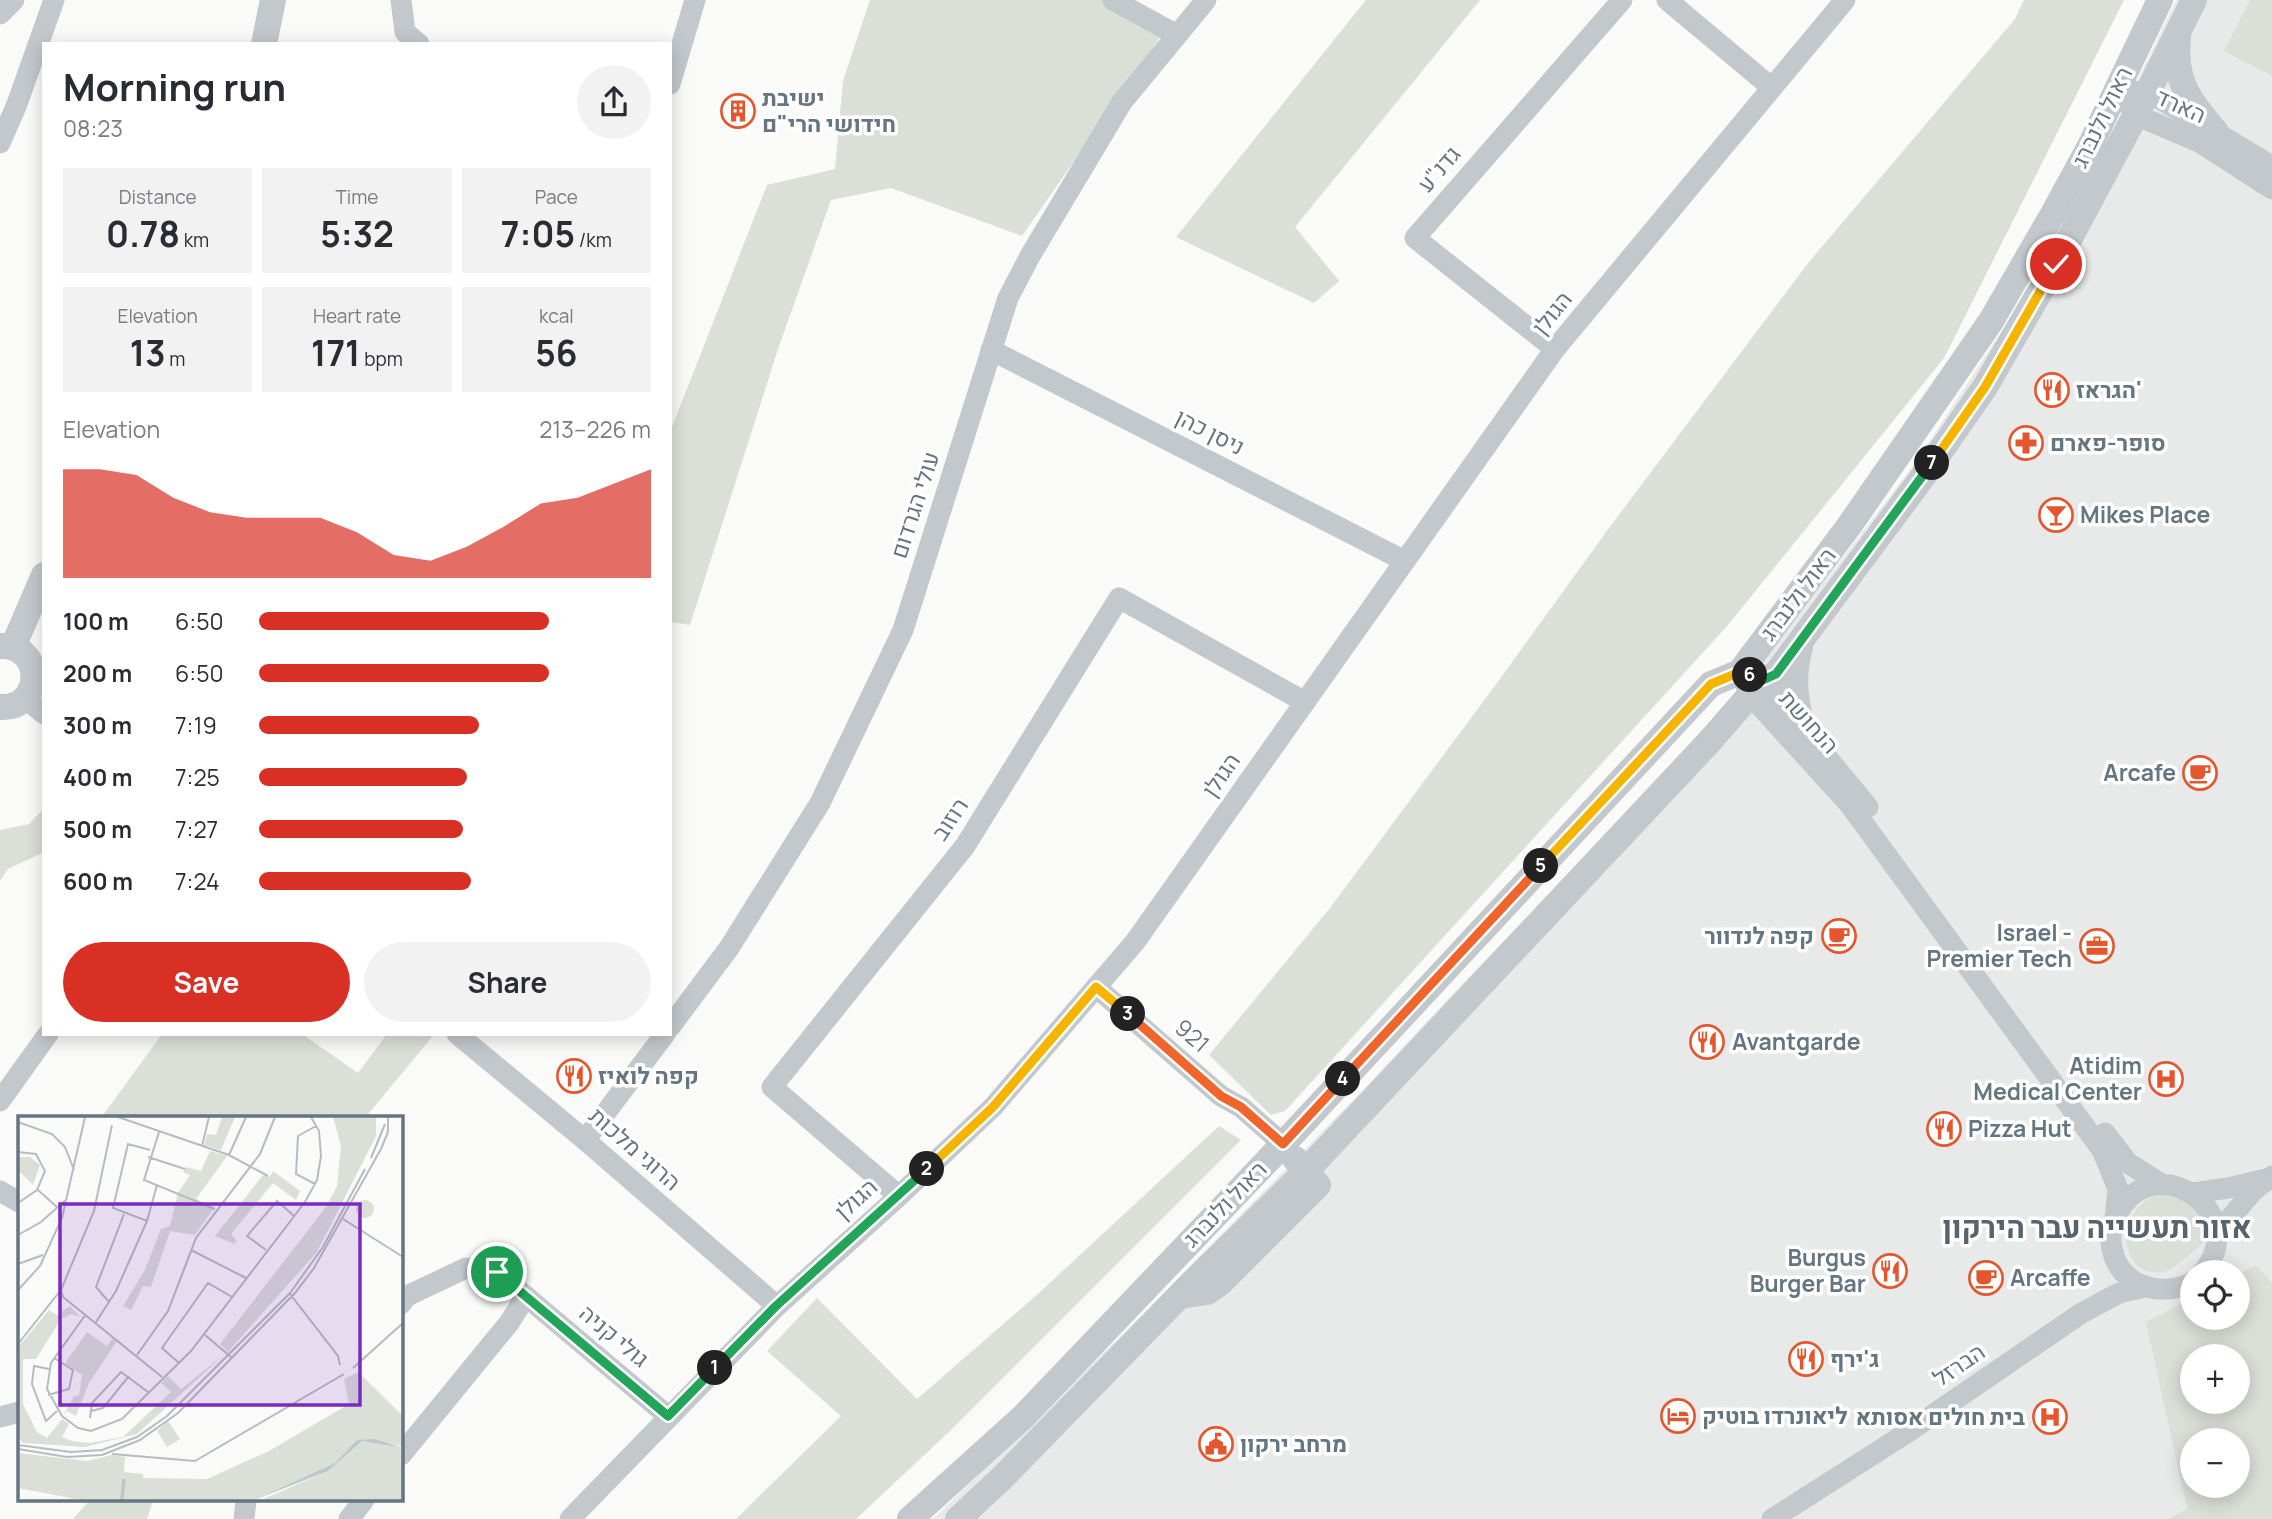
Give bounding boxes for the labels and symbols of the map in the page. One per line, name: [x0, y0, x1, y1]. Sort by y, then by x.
street label: ראול ולנברג: [2063, 61, 2139, 172]
street label: הארד: [2151, 80, 2211, 130]
place label: ישיבת חידושי הרי"ם: [762, 81, 896, 139]
building icon: ישיבת חידושי הרי"ם: [719, 92, 757, 130]
street label: גדנ"ע: [1409, 138, 1467, 198]
pin: [2026, 234, 2086, 294]
street label: הגולן: [1524, 284, 1579, 341]
restaurant icon: הגראז': [2033, 371, 2071, 409]
place label: הגראז': [2076, 373, 2142, 405]
street label: ניסן כהן: [1170, 400, 1251, 462]
pharmacy icon: סופר-פארם: [2007, 424, 2045, 462]
place label: סופר-פארם: [2050, 426, 2166, 458]
pin: 7: [1914, 446, 1950, 480]
street label: עולי הגרדום: [882, 447, 946, 562]
bar icon: Mikes Place: [2037, 496, 2075, 534]
place label: Mikes Place: [2080, 498, 2210, 530]
street label: ראול ולנברג: [1752, 540, 1843, 646]
pin: 6: [1732, 658, 1768, 692]
street label: הנחושת: [1773, 683, 1847, 760]
street label: הגולן: [1193, 746, 1247, 803]
cafe icon: Arcafe: [2181, 754, 2219, 792]
place label: Arcafe: [2103, 756, 2176, 788]
street label: רוזוב: [923, 791, 975, 846]
pin: 5: [1524, 848, 1558, 884]
place label: Israel - Premier Tech: [1927, 916, 2072, 974]
cafe icon: קפה לנדוור: [1820, 917, 1858, 955]
place label: קפה לנדוור: [1704, 919, 1814, 951]
office icon: Israel - Premier Tech: [2078, 927, 2116, 965]
pin: 3: [1110, 996, 1146, 1032]
street label: 921: [1168, 1011, 1217, 1059]
restaurant icon: Avantgarde: [1688, 1023, 1726, 1061]
place label: Avantgarde: [1732, 1025, 1861, 1057]
place label: Atidim Medical Center: [1973, 1049, 2142, 1107]
restaurant icon: קפה לואיז: [555, 1057, 593, 1095]
place label: קפה לואיז: [598, 1059, 699, 1091]
hospital icon: Atidim Medical Center: [2147, 1060, 2185, 1098]
pin: 4: [1326, 1062, 1360, 1096]
street label: הרוגי מלכות: [583, 1099, 688, 1197]
restaurant icon: Pizza Hut: [1925, 1110, 1963, 1148]
place label: Pizza Hut: [1968, 1112, 2072, 1144]
inset map: [18, 1116, 402, 1502]
pin: 2: [909, 1152, 944, 1186]
street label: ראול ולנברג: [1175, 1153, 1273, 1253]
street label: הגולן: [827, 1170, 884, 1226]
district label: אזור תעשייה עבר הירקון: [1943, 1206, 2251, 1247]
place label: Burgus Burger Bar: [1750, 1241, 1866, 1299]
pin: [467, 1242, 527, 1302]
restaurant icon: Burgus Burger Bar: [1871, 1252, 1909, 1290]
cafe icon: Arcaffe: [1967, 1259, 2005, 1297]
place label: Arcaffe: [2010, 1261, 2091, 1293]
street label: גולי קניה: [573, 1297, 656, 1374]
street label: הברזל: [1926, 1335, 1991, 1393]
restaurant icon: ג'ירף: [1787, 1340, 1825, 1378]
place label: ג'ירף: [1830, 1342, 1880, 1374]
pin: 1: [698, 1350, 732, 1386]
hotel icon: ליאונרדו בוטיק: [1659, 1397, 1697, 1435]
hospital icon: בית חולים אסותא: [2031, 1398, 2069, 1436]
place label: ליאונרדו בוטיק: [1702, 1399, 1848, 1431]
place label: בית חולים אסותא: [1856, 1400, 2026, 1432]
public building icon: מרחב ירקון: [1197, 1425, 1235, 1463]
place label: מרחב ירקון: [1240, 1427, 1347, 1459]

